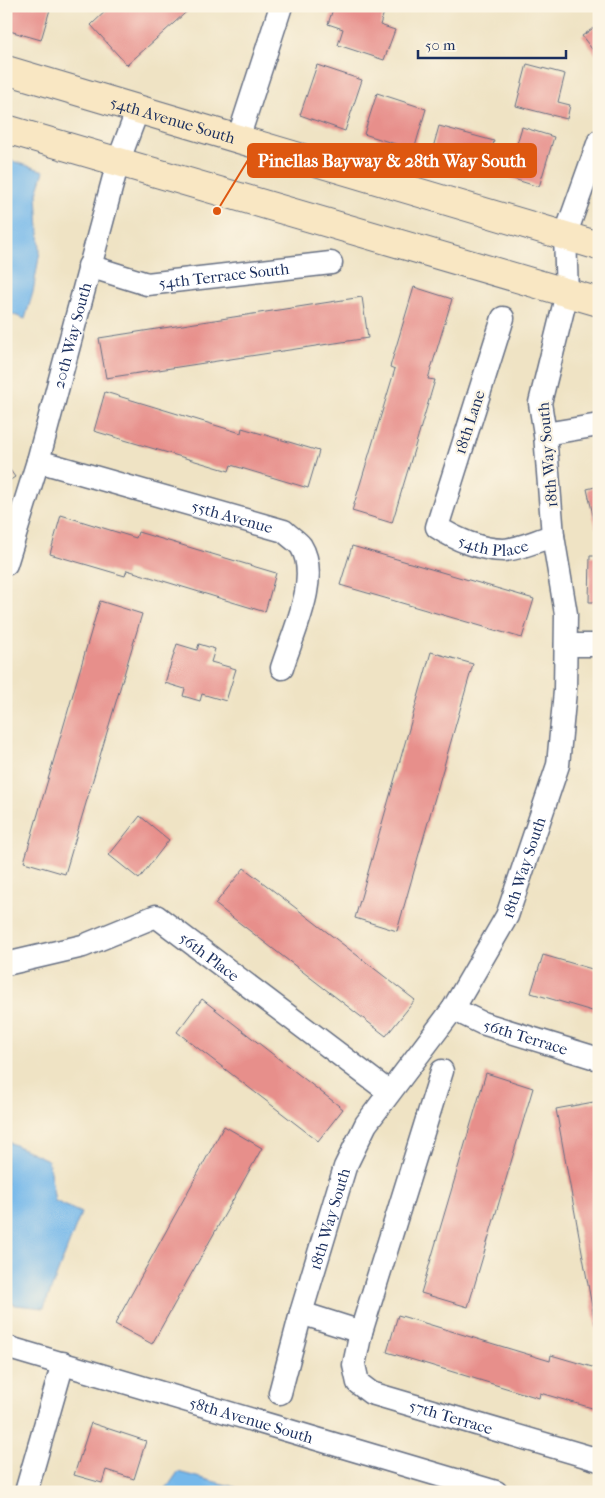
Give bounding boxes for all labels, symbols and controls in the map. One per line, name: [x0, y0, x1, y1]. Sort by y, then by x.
scale bar: [418, 28, 565, 60]
text: 50 m: [425, 36, 456, 54]
street label: 54th Avenue South: [108, 92, 237, 148]
callout: Pinellas Bayway & 28th Way South: [248, 144, 536, 177]
text: Pinellas Bayway & 28th Way South: [258, 151, 527, 172]
street label: 54th Terrace South: [158, 259, 290, 293]
street label: 20th Way South: [49, 280, 95, 390]
street label: 18th Lane: [450, 388, 489, 457]
street label: 18th Way South: [533, 402, 562, 508]
street label: 55th Avenue: [189, 496, 275, 537]
street label: 54th Place: [455, 531, 531, 560]
street label: 18th Way South: [498, 815, 550, 921]
street label: 56th Place: [175, 928, 243, 986]
street label: 56th Terrace: [481, 1015, 570, 1059]
street label: 18th Way South: [306, 1166, 354, 1272]
street label: 58th Avenue South: [187, 1393, 315, 1447]
street label: 57th Terrace: [407, 1396, 495, 1438]

